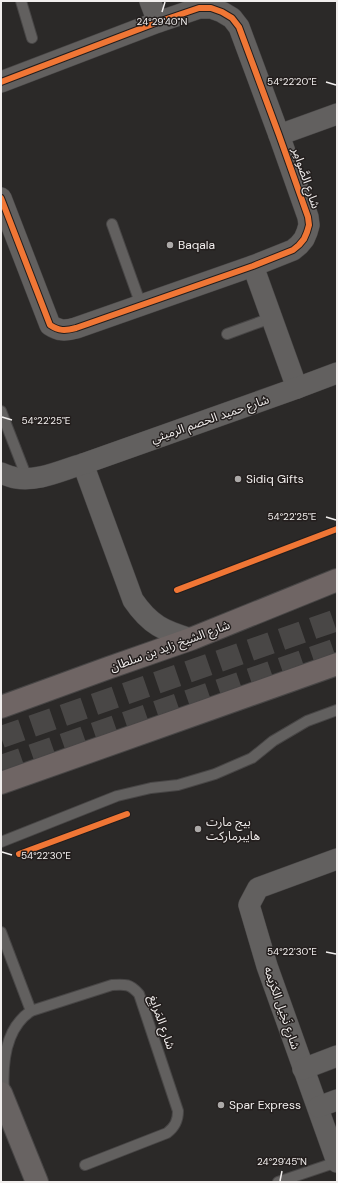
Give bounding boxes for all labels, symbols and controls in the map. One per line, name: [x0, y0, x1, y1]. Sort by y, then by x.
text: 24°29'40"N: [137, 15, 187, 28]
text: 54°22'20"E: [267, 75, 317, 88]
street label: شارع الصَّوامِر: [287, 144, 324, 211]
place label: Baqala: [178, 237, 215, 253]
marker: Baqala: [165, 240, 175, 250]
street label: شارع حميد الحصم الرميثي: [149, 391, 272, 448]
text: 54°22'25"E: [22, 414, 71, 427]
place label: Sidiq Gifts: [246, 471, 304, 487]
marker: Sidiq Gifts: [233, 474, 243, 484]
text: 54°22'25"E: [268, 510, 317, 523]
street label: شارع الشيخ زايد بن سلطان: [108, 617, 233, 676]
place label: بيج مارت هايبرماركت: [206, 814, 260, 844]
marker: بيج مارت هايبرماركت: [193, 824, 203, 834]
text: 54°22'30"E: [21, 849, 71, 862]
text: 54°22'30"E: [267, 945, 317, 958]
street label: شارع نَخِيل الكرَيمه: [259, 964, 304, 1052]
street label: شارع المَرايِغ: [144, 993, 179, 1052]
place label: Spar Express: [229, 1097, 301, 1113]
marker: Spar Express: [216, 1100, 226, 1110]
text: 24°29'45"N: [257, 1155, 307, 1168]

